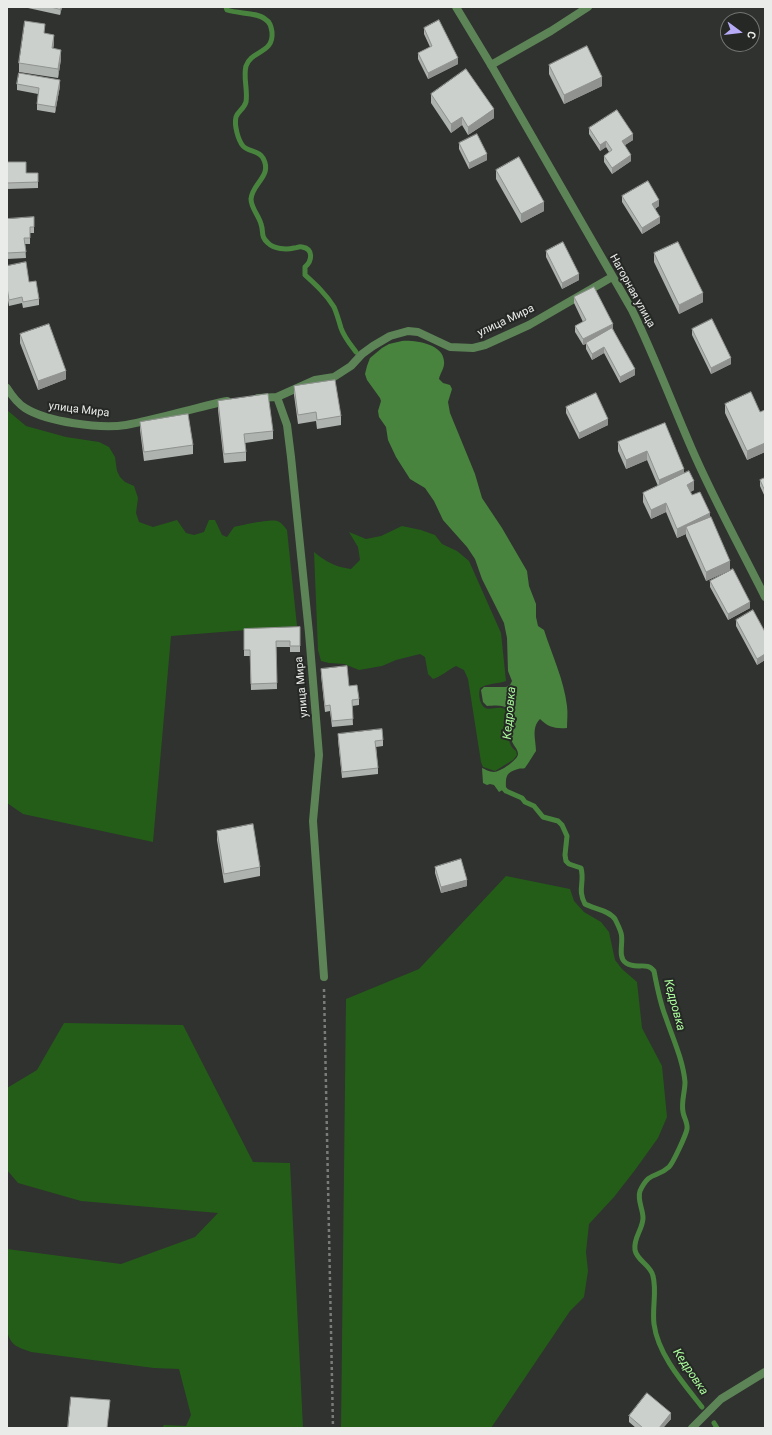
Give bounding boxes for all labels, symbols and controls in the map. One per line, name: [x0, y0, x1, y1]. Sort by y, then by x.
north arrow: [720, 12, 760, 52]
text: С: [744, 30, 758, 40]
street label: Нагорная улица: [606, 252, 658, 330]
street label: улица Мира: [476, 302, 536, 340]
street label: улица Мира: [48, 400, 110, 420]
street label: улица Мира: [293, 656, 311, 718]
water label: Кедровка: [501, 686, 519, 740]
water label: Кедровка: [660, 978, 688, 1032]
water label: Кедровка: [669, 1346, 711, 1398]

